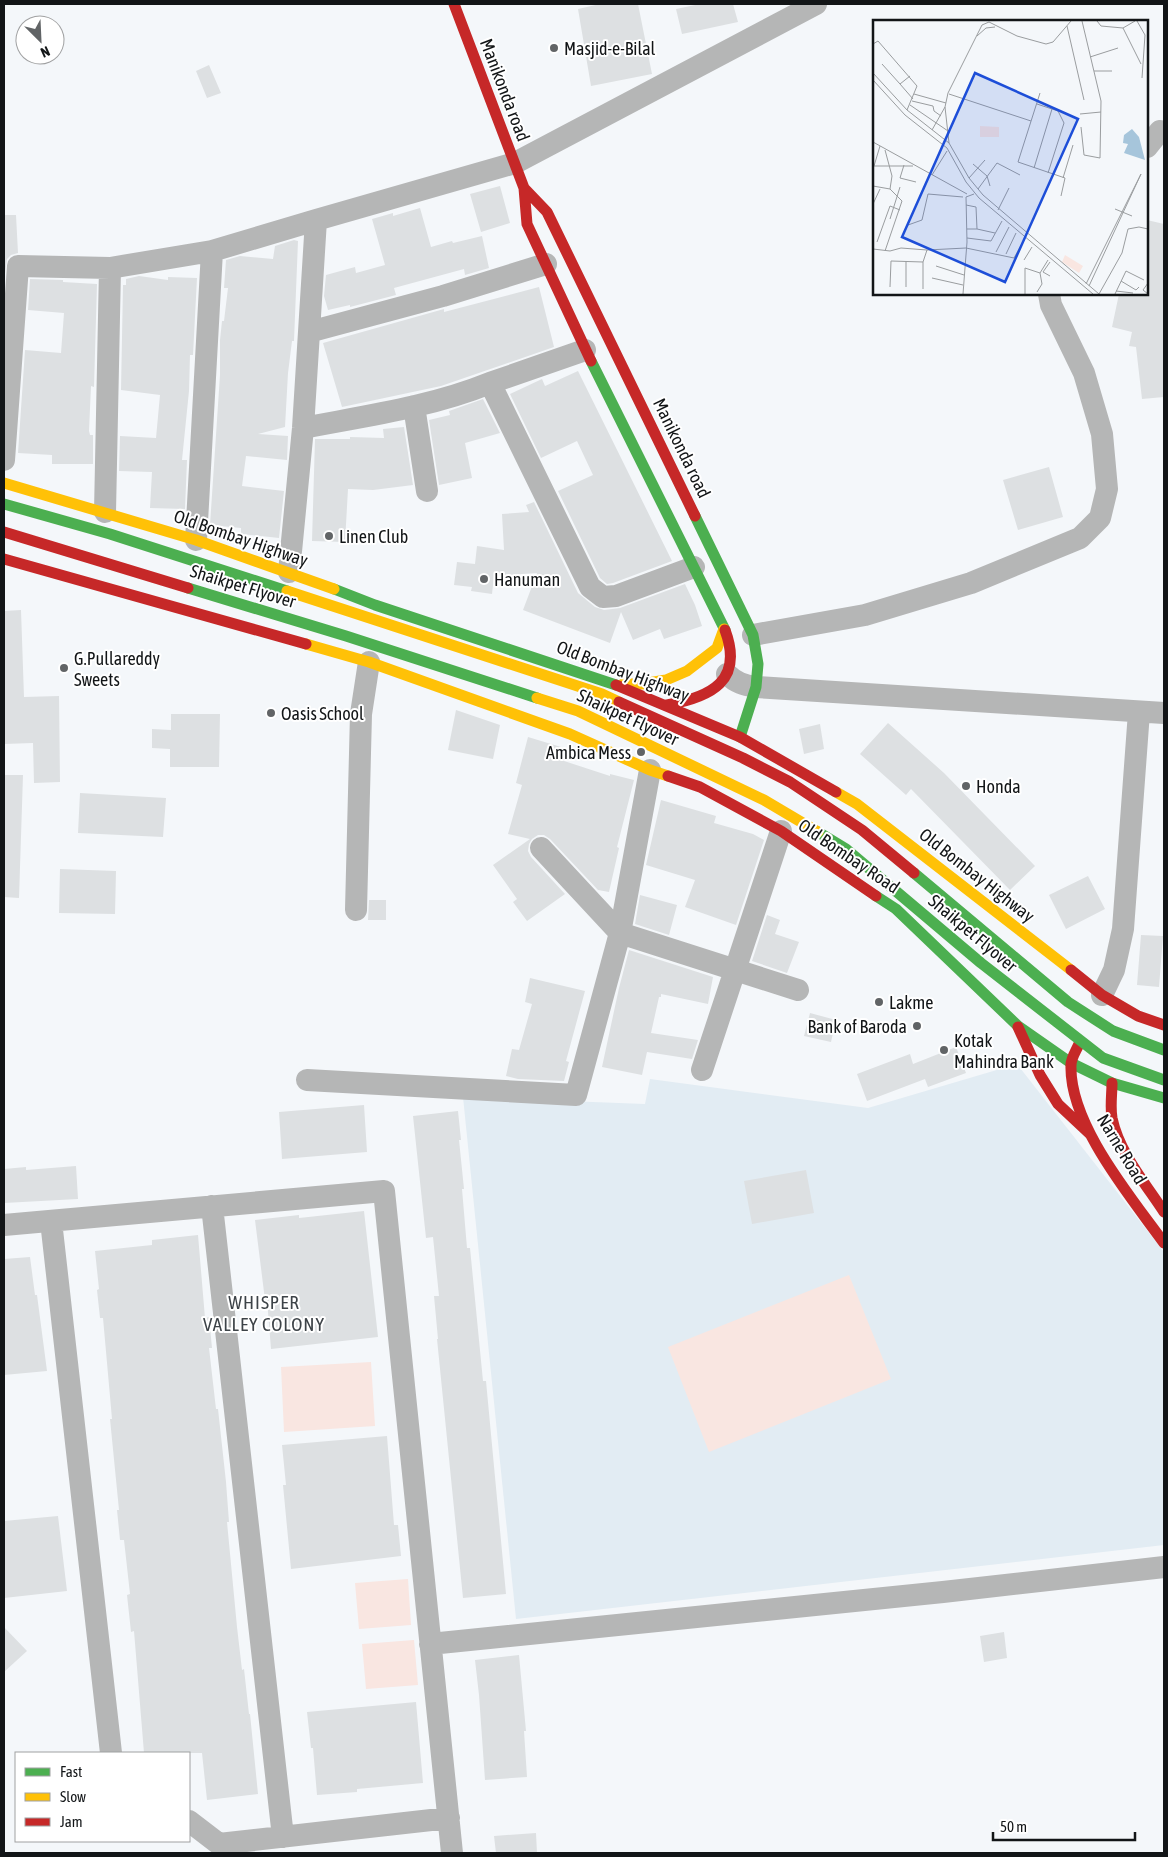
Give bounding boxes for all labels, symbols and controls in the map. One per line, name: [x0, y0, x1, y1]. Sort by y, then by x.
north arrow: [15, 15, 65, 65]
inset map: [873, 20, 1148, 295]
street label: Manikonda road: [476, 36, 534, 144]
place label: Masjid-e-Bilal: [564, 38, 656, 59]
marker: Masjid-e-Bilal: [548, 42, 560, 54]
text: N: [38, 43, 52, 61]
street label: Manikonda road: [649, 395, 715, 501]
street label: Old Bombay Highway: [171, 505, 311, 571]
place label: Linen Club: [339, 526, 408, 547]
marker: Linen Club: [323, 530, 335, 542]
street label: Shaikpet Flyover: [188, 560, 299, 612]
place label: Hanuman: [494, 569, 560, 590]
marker: Hanuman: [478, 573, 490, 585]
street label: Old Bombay Highway: [554, 636, 692, 706]
place label: G.Pullareddy Sweets: [74, 648, 160, 690]
marker: G.Pullareddy Sweets: [58, 662, 70, 674]
street label: Shaikpet Flyover: [574, 684, 683, 750]
place label: Oasis School: [281, 703, 364, 724]
marker: Oasis School: [265, 707, 277, 719]
place label: Ambica Mess: [546, 742, 631, 763]
marker: Ambica Mess: [635, 746, 647, 758]
place label: Honda: [976, 776, 1021, 797]
marker: Honda: [960, 780, 972, 792]
street label: Old Bombay Road: [795, 815, 903, 897]
street label: Old Bombay Highway: [915, 824, 1039, 926]
street label: Shaikpet Flyover: [924, 890, 1022, 977]
place label: Lakme: [889, 992, 933, 1013]
marker: Lakme: [873, 996, 885, 1008]
place label: Bank of Baroda: [808, 1016, 907, 1037]
marker: Bank of Baroda: [911, 1020, 923, 1032]
place label: Kotak Mahindra Bank: [954, 1030, 1054, 1072]
marker: Kotak Mahindra Bank: [938, 1044, 950, 1056]
street label: Narne Road: [1093, 1110, 1151, 1188]
district label: WHISPER VALLEY COLONY: [203, 1291, 325, 1335]
legend: [15, 1752, 190, 1842]
text: Fast: [60, 1763, 82, 1780]
text: Slow: [60, 1788, 86, 1805]
scale bar: [993, 1810, 1136, 1842]
text: Jam: [60, 1813, 83, 1830]
text: 50 m: [1000, 1818, 1027, 1835]

